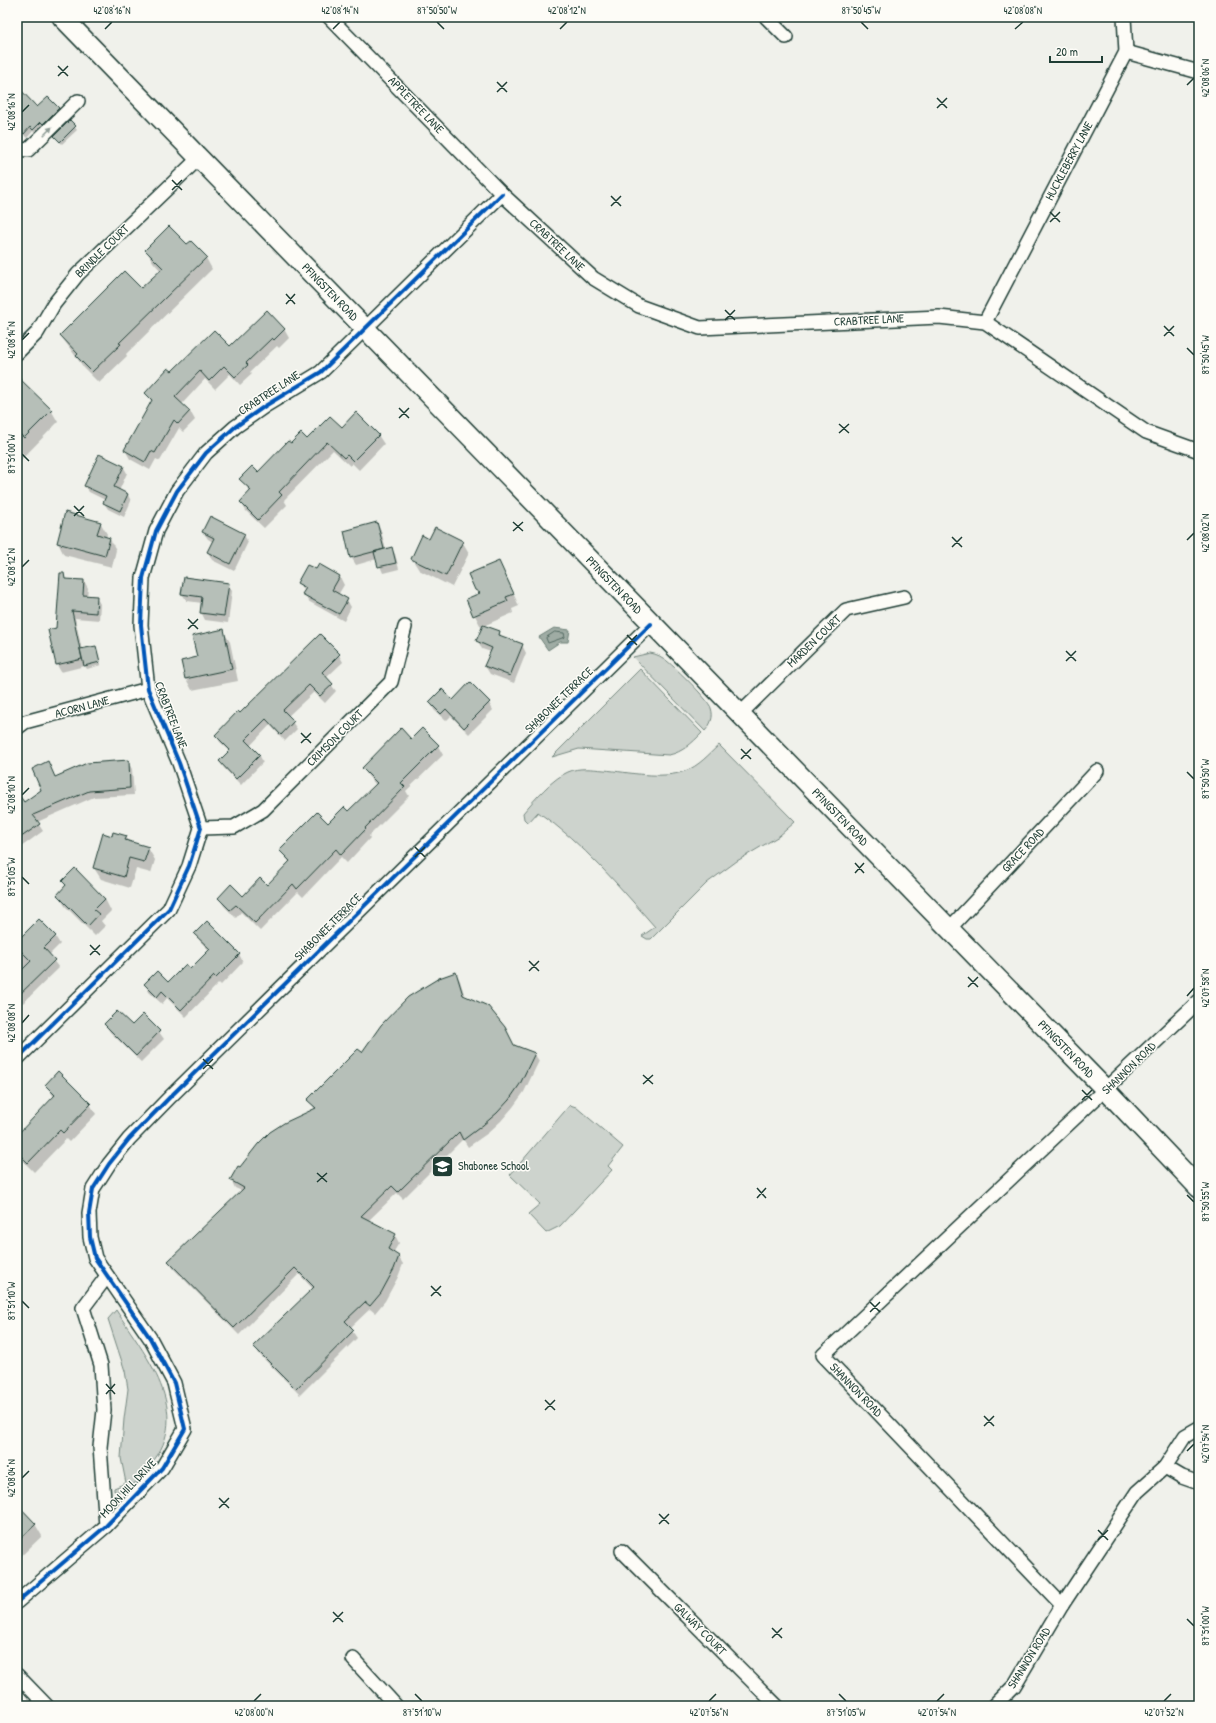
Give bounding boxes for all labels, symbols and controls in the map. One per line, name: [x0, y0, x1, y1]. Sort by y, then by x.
text: 42°08'16"N: [93, 4, 131, 17]
text: 42°08'14"N: [322, 4, 358, 17]
text: 87°50'50"W: [417, 4, 458, 17]
text: 42°08'12"N: [548, 4, 586, 17]
text: 87°50'45"W: [841, 4, 881, 17]
text: 42°08'08"N: [1004, 4, 1042, 17]
scale bar: [1050, 38, 1102, 64]
text: 20 m: [1056, 43, 1078, 60]
text: 42°08'06"N: [1199, 59, 1212, 97]
street label: APPLETREE LANE: [385, 72, 449, 138]
text: 42°08'16"N: [5, 93, 18, 131]
street label: HUCKLEBERRY LANE: [1041, 118, 1097, 203]
one-way arrow: [43, 126, 53, 136]
street label: CRABTREE LANE: [526, 214, 589, 275]
street label: BRINDLE COURT: [71, 220, 133, 281]
street label: PFINGSTEN ROAD: [298, 259, 363, 325]
street label: CRABTREE LANE: [833, 309, 905, 330]
text: 42°08'14"N: [5, 322, 18, 358]
text: 87°50'45"W: [1199, 335, 1212, 375]
street label: CRABTREE LANE: [235, 366, 303, 419]
text: 87°51'00"W: [5, 434, 18, 474]
text: 42°08'02"N: [1199, 514, 1212, 552]
text: 42°08'12"N: [5, 548, 18, 586]
street label: PFINGSTEN ROAD: [582, 552, 647, 618]
street label: MARDEN COURT: [783, 610, 845, 671]
street label: SHABONEE TERRACE: [521, 662, 597, 737]
street label: CRABTREE LANE: [151, 679, 192, 751]
street label: ACORN LANE: [53, 691, 112, 722]
street label: CRIMSON COURT: [302, 705, 367, 770]
text: 87°50'50"W: [1199, 758, 1212, 799]
text: 42°08'10"N: [5, 776, 18, 814]
street label: PFINGSTEN ROAD: [808, 784, 873, 850]
street label: GRACE ROAD: [998, 823, 1048, 876]
text: 87°51'05"W: [5, 857, 18, 897]
street label: SHABONEE TERRACE: [290, 889, 366, 964]
text: 42°07'58"N: [1199, 969, 1212, 1007]
text: 42°08'08"N: [5, 1004, 18, 1042]
street label: PFINGSTEN ROAD: [1034, 1016, 1099, 1082]
street label: SHANNON ROAD: [1098, 1037, 1160, 1098]
school or university icon: Shabonee School: [430, 1153, 456, 1179]
place label: Shabonee School: [458, 1157, 530, 1174]
text: 87°50'55"W: [1199, 1181, 1212, 1222]
text: 87°51'10"W: [5, 1281, 18, 1320]
street label: SHANNON ROAD: [826, 1359, 887, 1421]
text: 42°07'54"N: [1199, 1425, 1212, 1463]
street label: MOON HILL DRIVE: [96, 1454, 160, 1521]
text: 42°08'04"N: [5, 1459, 18, 1497]
street label: GALWAY COURT: [670, 1598, 731, 1659]
text: 87°51'00"W: [1199, 1606, 1212, 1646]
street label: SHANNON ROAD: [1003, 1624, 1054, 1692]
text: 42°08'00"N: [235, 1706, 273, 1719]
text: 87°51'10"W: [403, 1706, 442, 1719]
text: 42°07'56"N: [690, 1706, 728, 1719]
text: 87°51'05"W: [827, 1706, 866, 1719]
text: 42°07'54"N: [918, 1706, 956, 1719]
text: 42°07'52"N: [1144, 1706, 1184, 1719]

